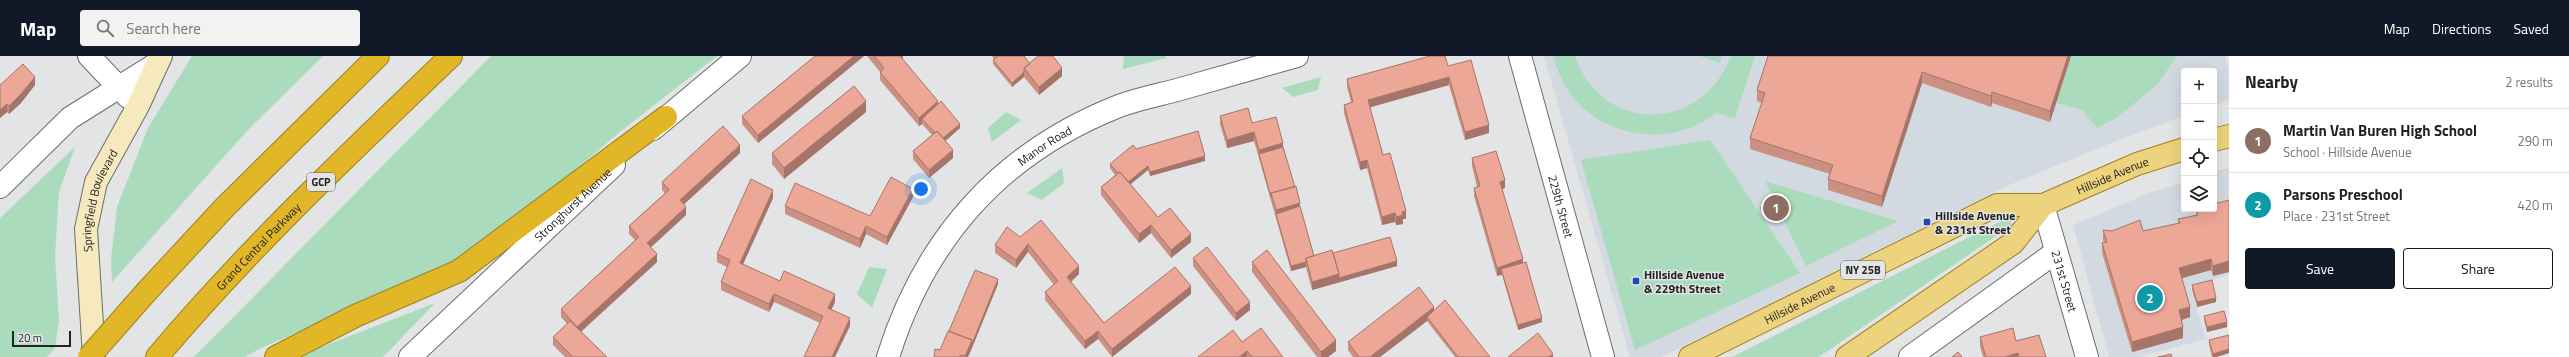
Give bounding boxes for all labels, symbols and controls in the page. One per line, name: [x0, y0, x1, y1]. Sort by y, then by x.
search box: [80, 10, 360, 46]
text: Map: [20, 14, 56, 43]
icon: search: [94, 17, 116, 39]
text: Search here: [126, 17, 201, 40]
text: Map: [2384, 18, 2410, 39]
text: Directions: [2432, 18, 2491, 39]
text: Saved: [2513, 18, 2549, 39]
map controls: [2181, 68, 2217, 212]
button: +: [2181, 68, 2217, 104]
text: Nearby: [2245, 69, 2298, 95]
text: 2 results: [2505, 72, 2553, 92]
button: −: [2181, 104, 2217, 140]
text: Martin Van Buren High School: [2283, 119, 2477, 142]
street label: Manor Road: [1013, 120, 1075, 170]
text: 1: [2254, 131, 2262, 151]
text: 290 m: [2517, 131, 2553, 151]
button: locate: [2181, 140, 2217, 176]
text: School · Hillside Avenue: [2283, 142, 2411, 162]
street label: Springfield Boulevard: [76, 145, 122, 253]
street label: Hillside Avenue: [2073, 151, 2151, 199]
street label: Stronghurst Avenue: [529, 163, 616, 246]
road number: GCP: [307, 173, 335, 191]
street label: 229th Street: [1544, 173, 1579, 241]
button: layers: [2181, 176, 2217, 212]
your location: [911, 179, 931, 199]
text: Parsons Preschool: [2283, 183, 2403, 206]
pin: 1: [1763, 193, 1789, 223]
text: 2: [2254, 195, 2262, 215]
text: 420 m: [2517, 195, 2553, 215]
street label: Grand Central Parkway: [211, 198, 305, 294]
place label: Hillside Avenue & 231st Street: [1935, 206, 2015, 239]
text: Place · 231st Street: [2283, 206, 2390, 226]
marker: Hillside Avenue & 231st Street: [1922, 217, 1932, 227]
street label: 231st Street: [2047, 248, 2083, 315]
button: Save: [2245, 248, 2395, 289]
button: Share: [2403, 248, 2553, 289]
road number: NY 25B: [1841, 261, 1885, 279]
place label: Hillside Avenue & 229th Street: [1644, 265, 1724, 298]
marker: Hillside Avenue & 229th Street: [1631, 276, 1641, 286]
street label: Hillside Avenue: [1761, 277, 1838, 329]
pin: 2: [2137, 283, 2163, 313]
scale bar: [12, 329, 71, 348]
text: 20 m: [18, 330, 42, 346]

